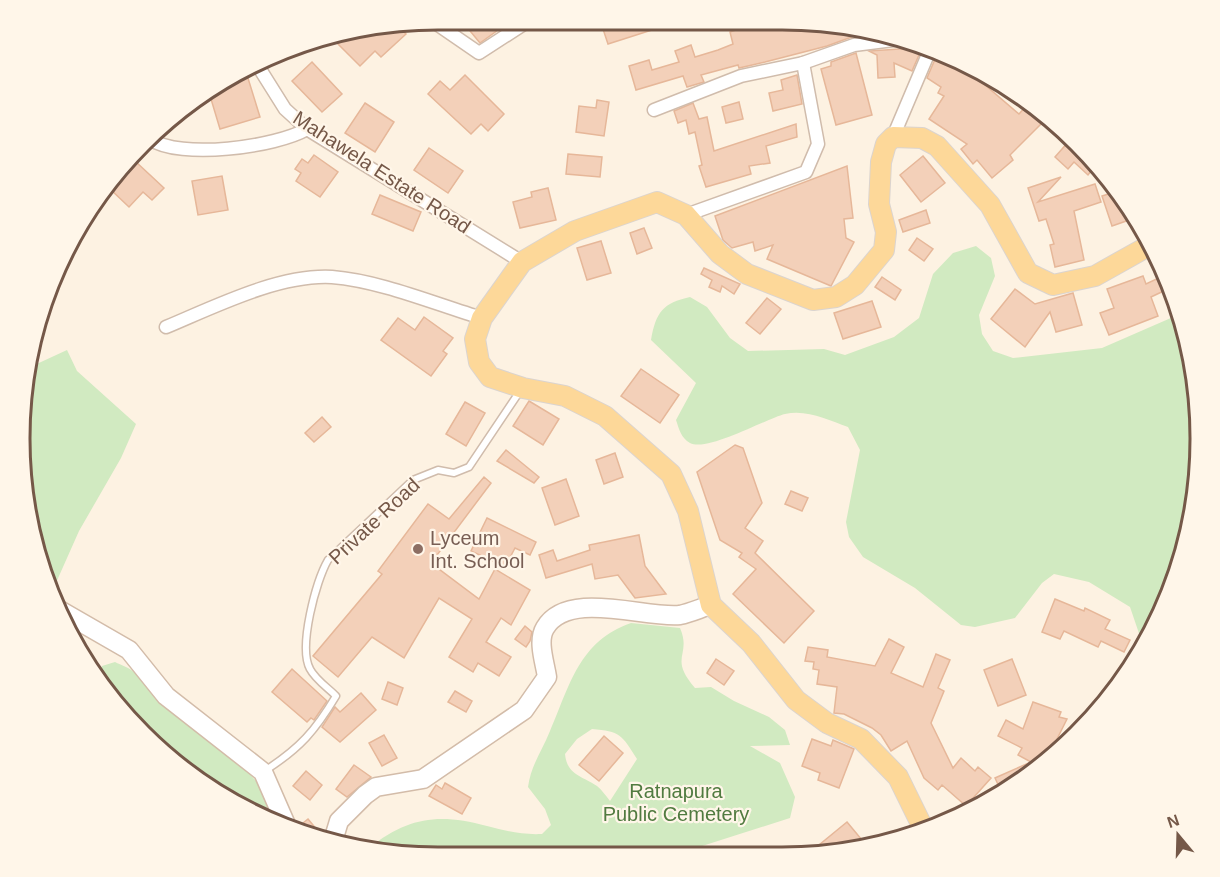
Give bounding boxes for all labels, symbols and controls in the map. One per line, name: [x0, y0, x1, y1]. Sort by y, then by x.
street label: Mahawela Estate Road: [289, 106, 475, 238]
street label: Private Road: [324, 474, 424, 568]
place label: Lyceum Int. School: [430, 527, 525, 572]
marker: Lyceum Int. School: [411, 542, 425, 556]
park label: Ratnapura Public Cemetery: [603, 780, 749, 825]
north arrow: [1148, 805, 1208, 865]
text: N: [1165, 811, 1182, 831]

